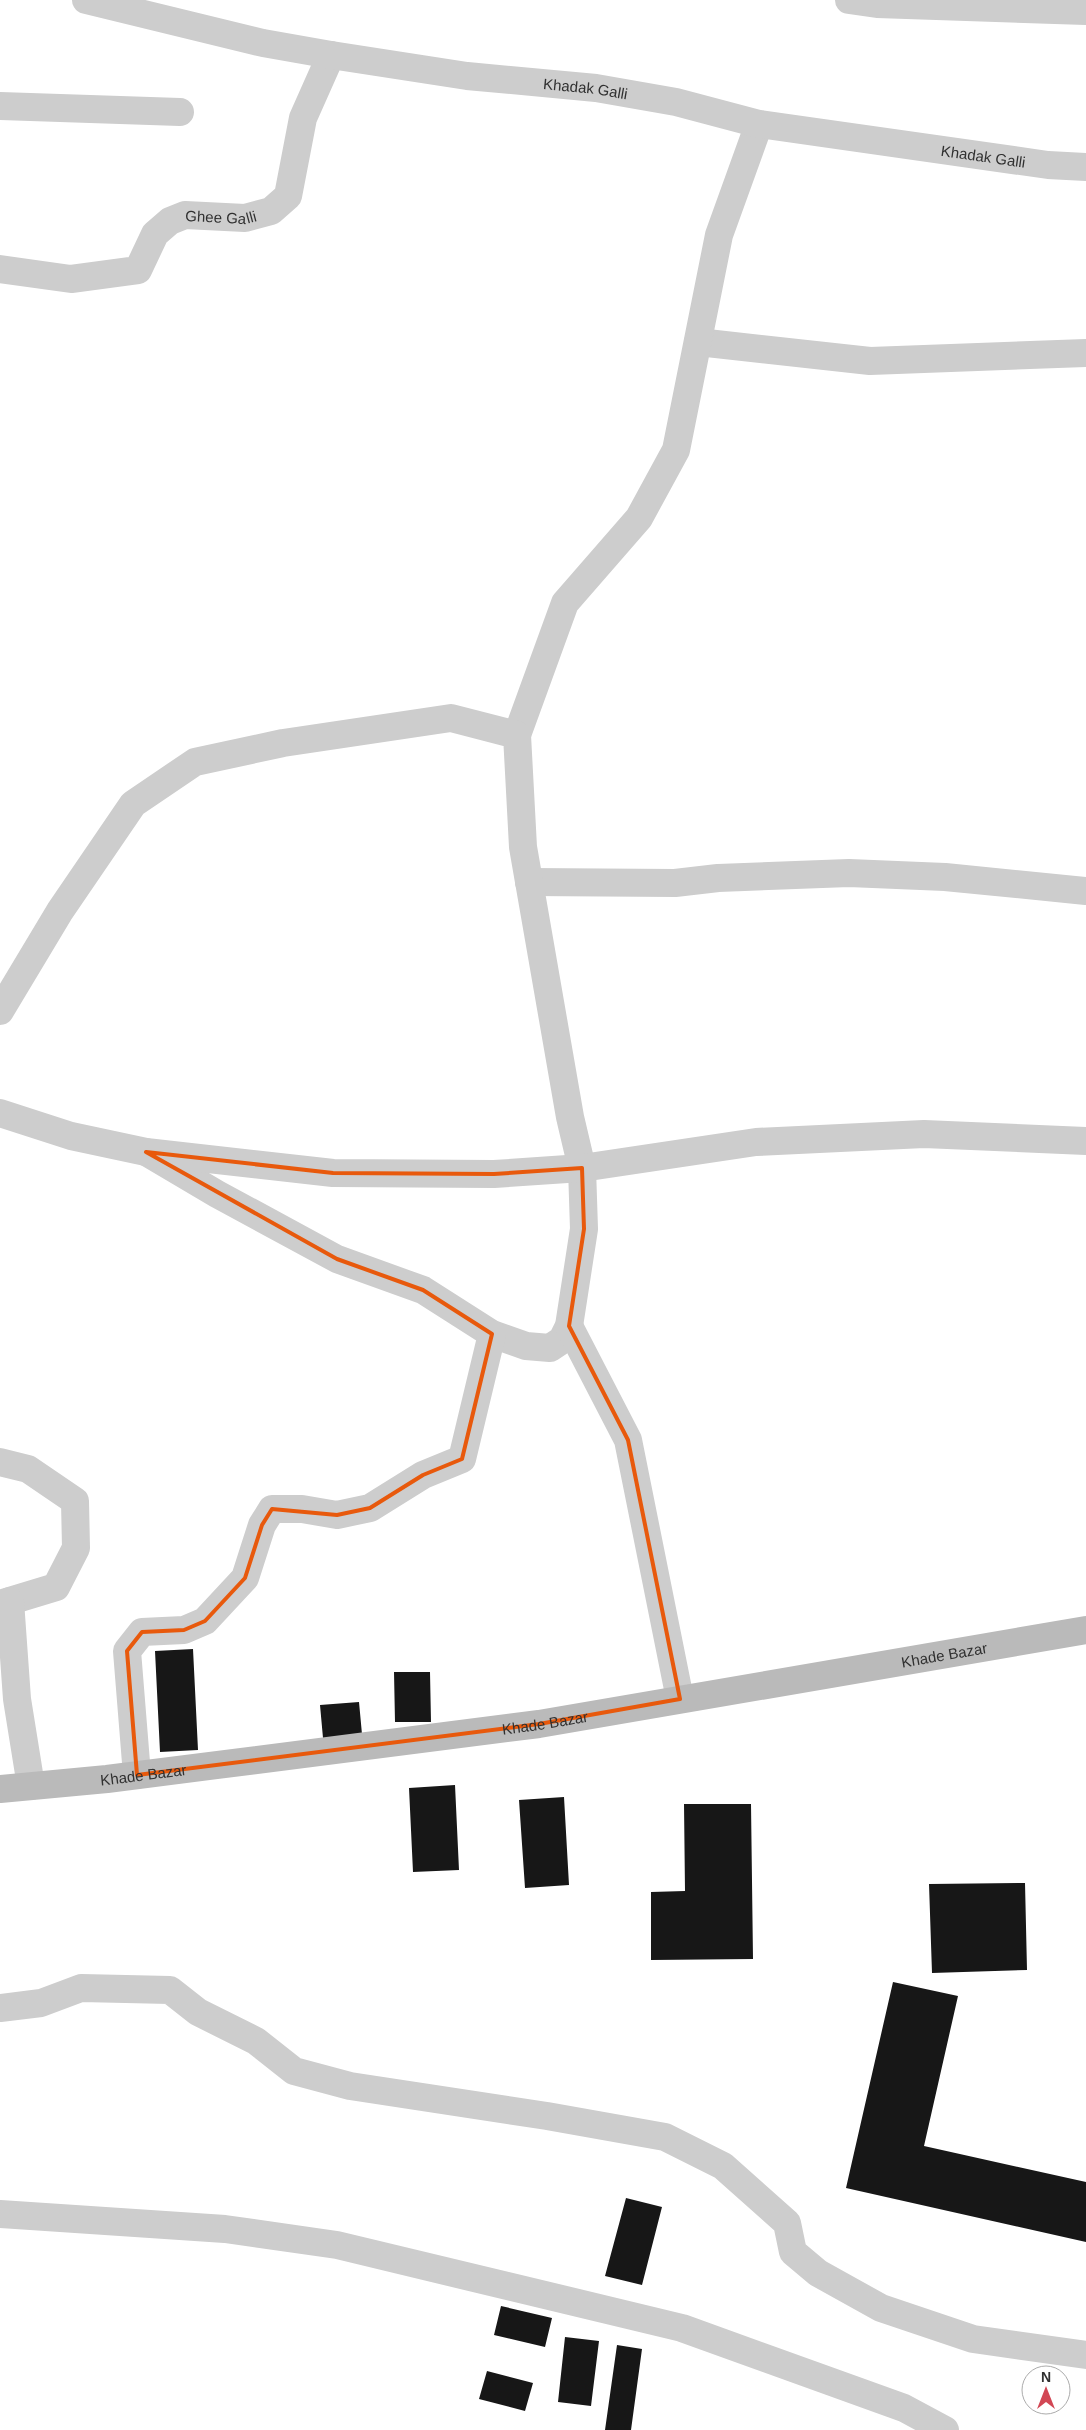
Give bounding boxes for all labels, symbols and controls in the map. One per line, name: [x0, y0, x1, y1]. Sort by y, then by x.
street label: Khadak Galli: [543, 75, 629, 102]
street label: Khadak Galli: [940, 141, 1027, 170]
street label: Ghee Galli: [185, 207, 258, 227]
street label: Khade Bazar: [900, 1639, 988, 1670]
street label: Khade Bazar: [501, 1707, 589, 1737]
street label: Khade Bazar: [99, 1760, 187, 1788]
north arrow: [1021, 2365, 1071, 2415]
text: N: [1041, 2369, 1051, 2385]

